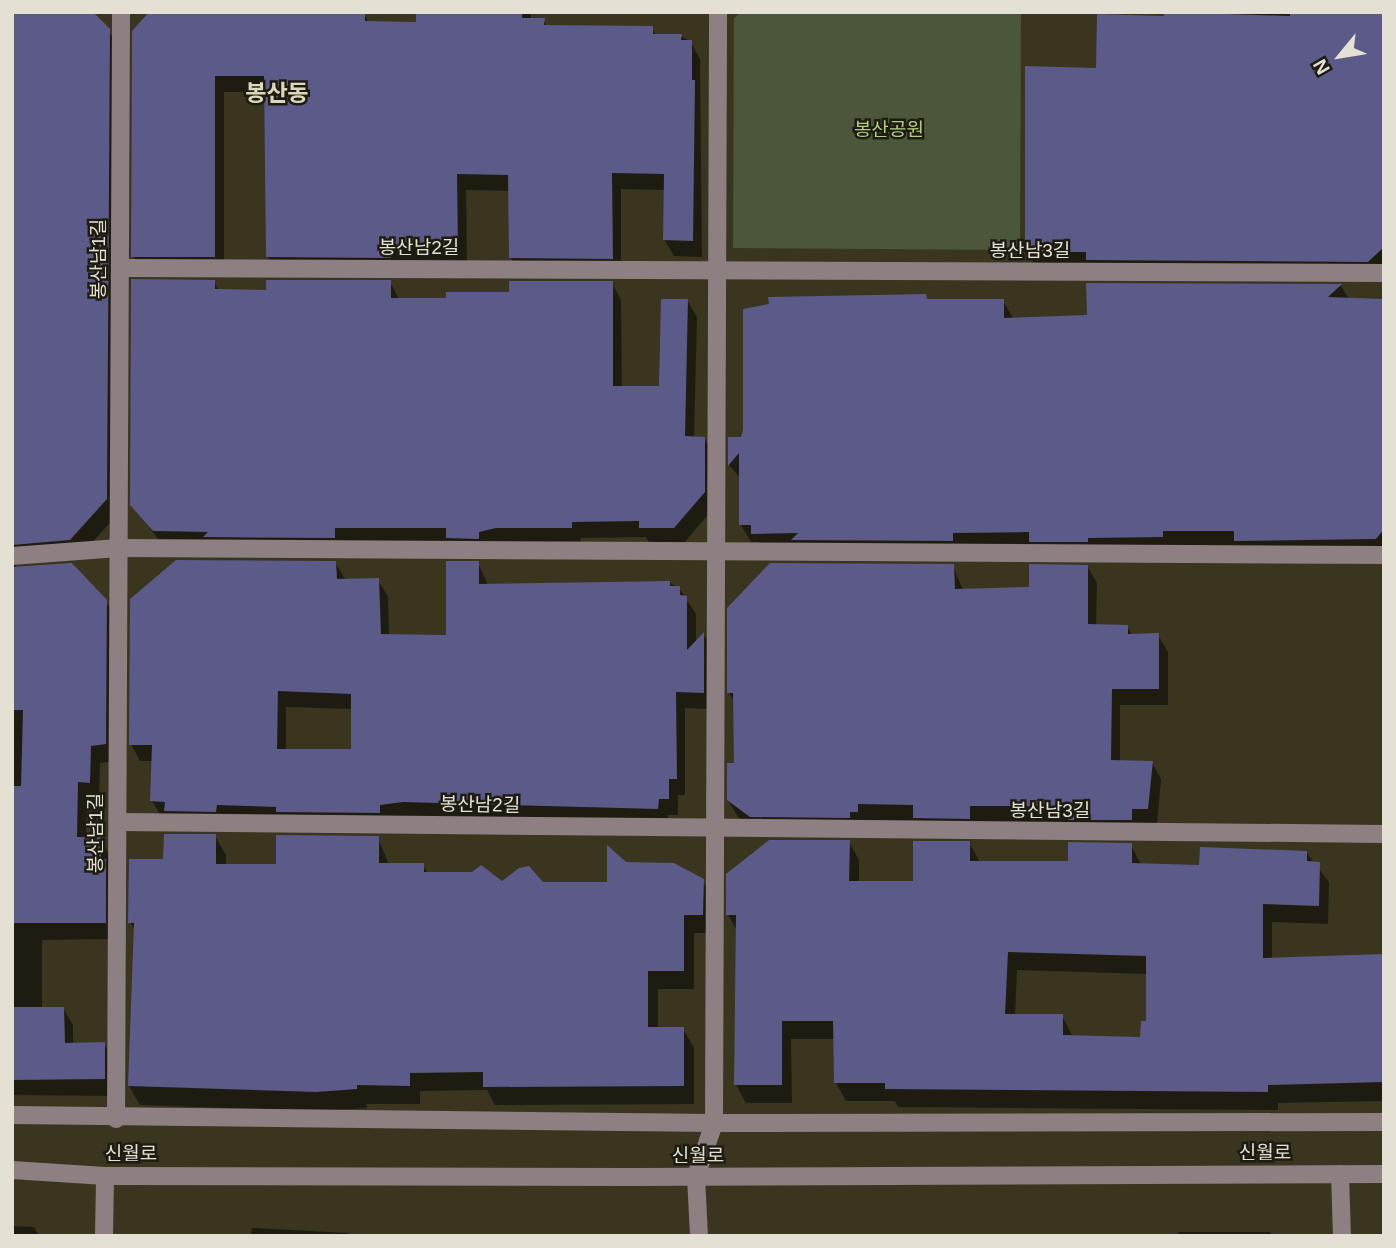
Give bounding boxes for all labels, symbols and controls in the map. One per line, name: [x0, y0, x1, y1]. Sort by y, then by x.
north arrow: [1305, 21, 1375, 91]
text: N: [1309, 56, 1334, 78]
district label: 봉산동: [245, 79, 309, 107]
park label: 봉산공원: [854, 119, 924, 141]
street label: 봉산남1길: [88, 219, 110, 299]
street label: 봉산남2길: [379, 237, 459, 259]
street label: 봉산남3길: [990, 240, 1070, 262]
street label: 봉산남1길: [85, 793, 107, 873]
street label: 봉산남2길: [440, 793, 520, 817]
street label: 봉산남3길: [1010, 800, 1090, 822]
street label: 신월로: [1239, 1142, 1291, 1164]
street label: 신월로: [105, 1143, 157, 1165]
street label: 신월로: [672, 1145, 724, 1167]

